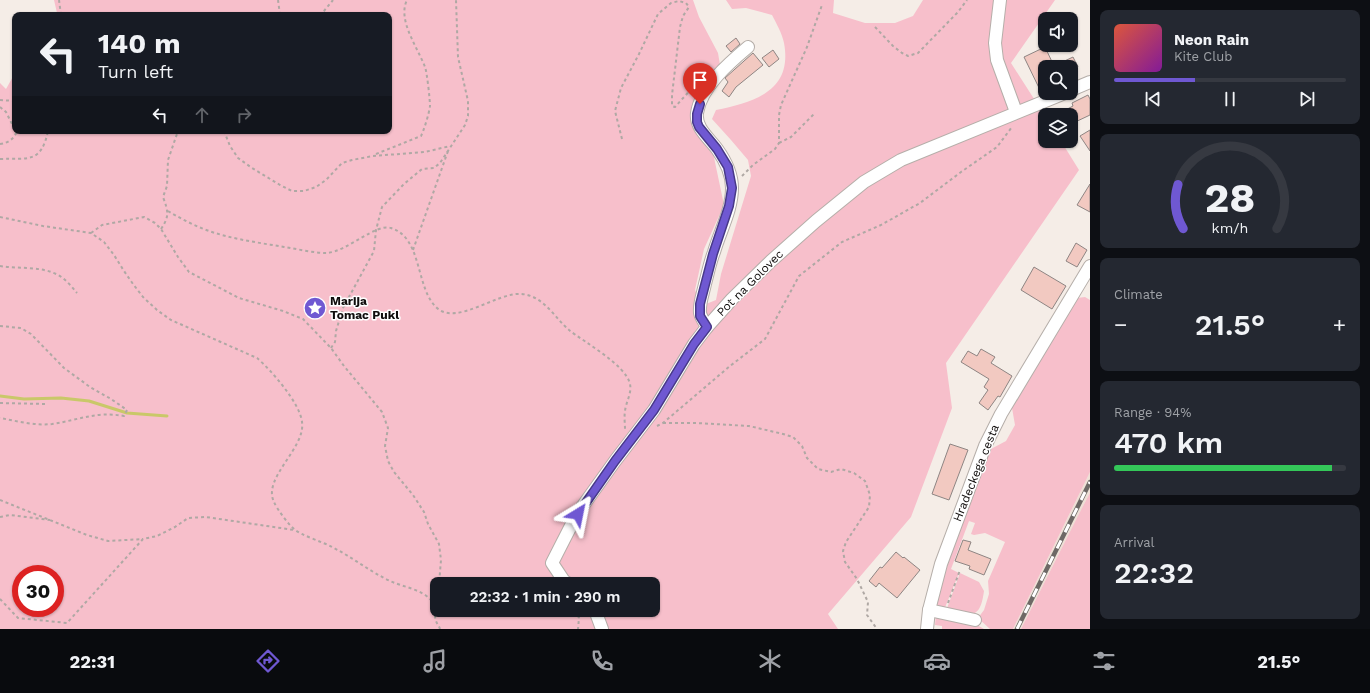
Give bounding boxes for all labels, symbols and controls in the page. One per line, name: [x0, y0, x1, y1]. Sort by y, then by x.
map controls: [1038, 12, 1078, 148]
button: sound: [1038, 12, 1078, 52]
text: 140 m: [98, 27, 181, 60]
icon: left: [32, 28, 84, 80]
text: Neon Rain: [1174, 31, 1249, 49]
text: Kite Club: [1174, 49, 1232, 64]
button: search: [1038, 60, 1078, 100]
text: Turn left: [98, 61, 173, 82]
pin: [683, 63, 717, 104]
icon: arrive: [689, 69, 711, 91]
icon: previous: [1142, 88, 1164, 110]
icon: pause: [1219, 88, 1241, 110]
icon: next: [1296, 88, 1318, 110]
icon: left: [149, 104, 171, 126]
icon: ahead: [191, 104, 213, 126]
icon: right: [233, 104, 255, 126]
button: layers: [1038, 108, 1078, 148]
text: 28: [1205, 172, 1255, 221]
text: km/h: [1212, 219, 1248, 235]
street label: Pot na Golovec: [714, 247, 786, 319]
text: Climate: [1114, 287, 1163, 302]
place label: Marija Tomac Pukl: [330, 294, 399, 322]
place icon: Marija Tomac Pukl: [302, 295, 328, 321]
text: 21.5°: [1195, 307, 1265, 342]
text: −: [1114, 312, 1127, 337]
text: +: [1333, 312, 1346, 337]
text: Range · 94%: [1114, 405, 1191, 420]
street label: Hradeckega cesta: [950, 422, 1002, 524]
text: 470 km: [1114, 425, 1223, 460]
position arrow: [557, 493, 599, 535]
text: Arrival: [1114, 535, 1155, 550]
text: 22:32: [1114, 555, 1194, 590]
speed limit sign: 30: [12, 565, 64, 617]
text: 22:32 · 1 min · 290 m: [470, 588, 620, 606]
icon: directions: [254, 647, 282, 675]
icon: music: [421, 647, 449, 675]
icon: phone: [588, 647, 616, 675]
icon: climate: [756, 647, 784, 675]
icon: car: [923, 647, 951, 675]
icon: filters: [1090, 647, 1118, 675]
text: 22:31: [70, 651, 115, 672]
text: 21.5°: [1257, 651, 1300, 672]

